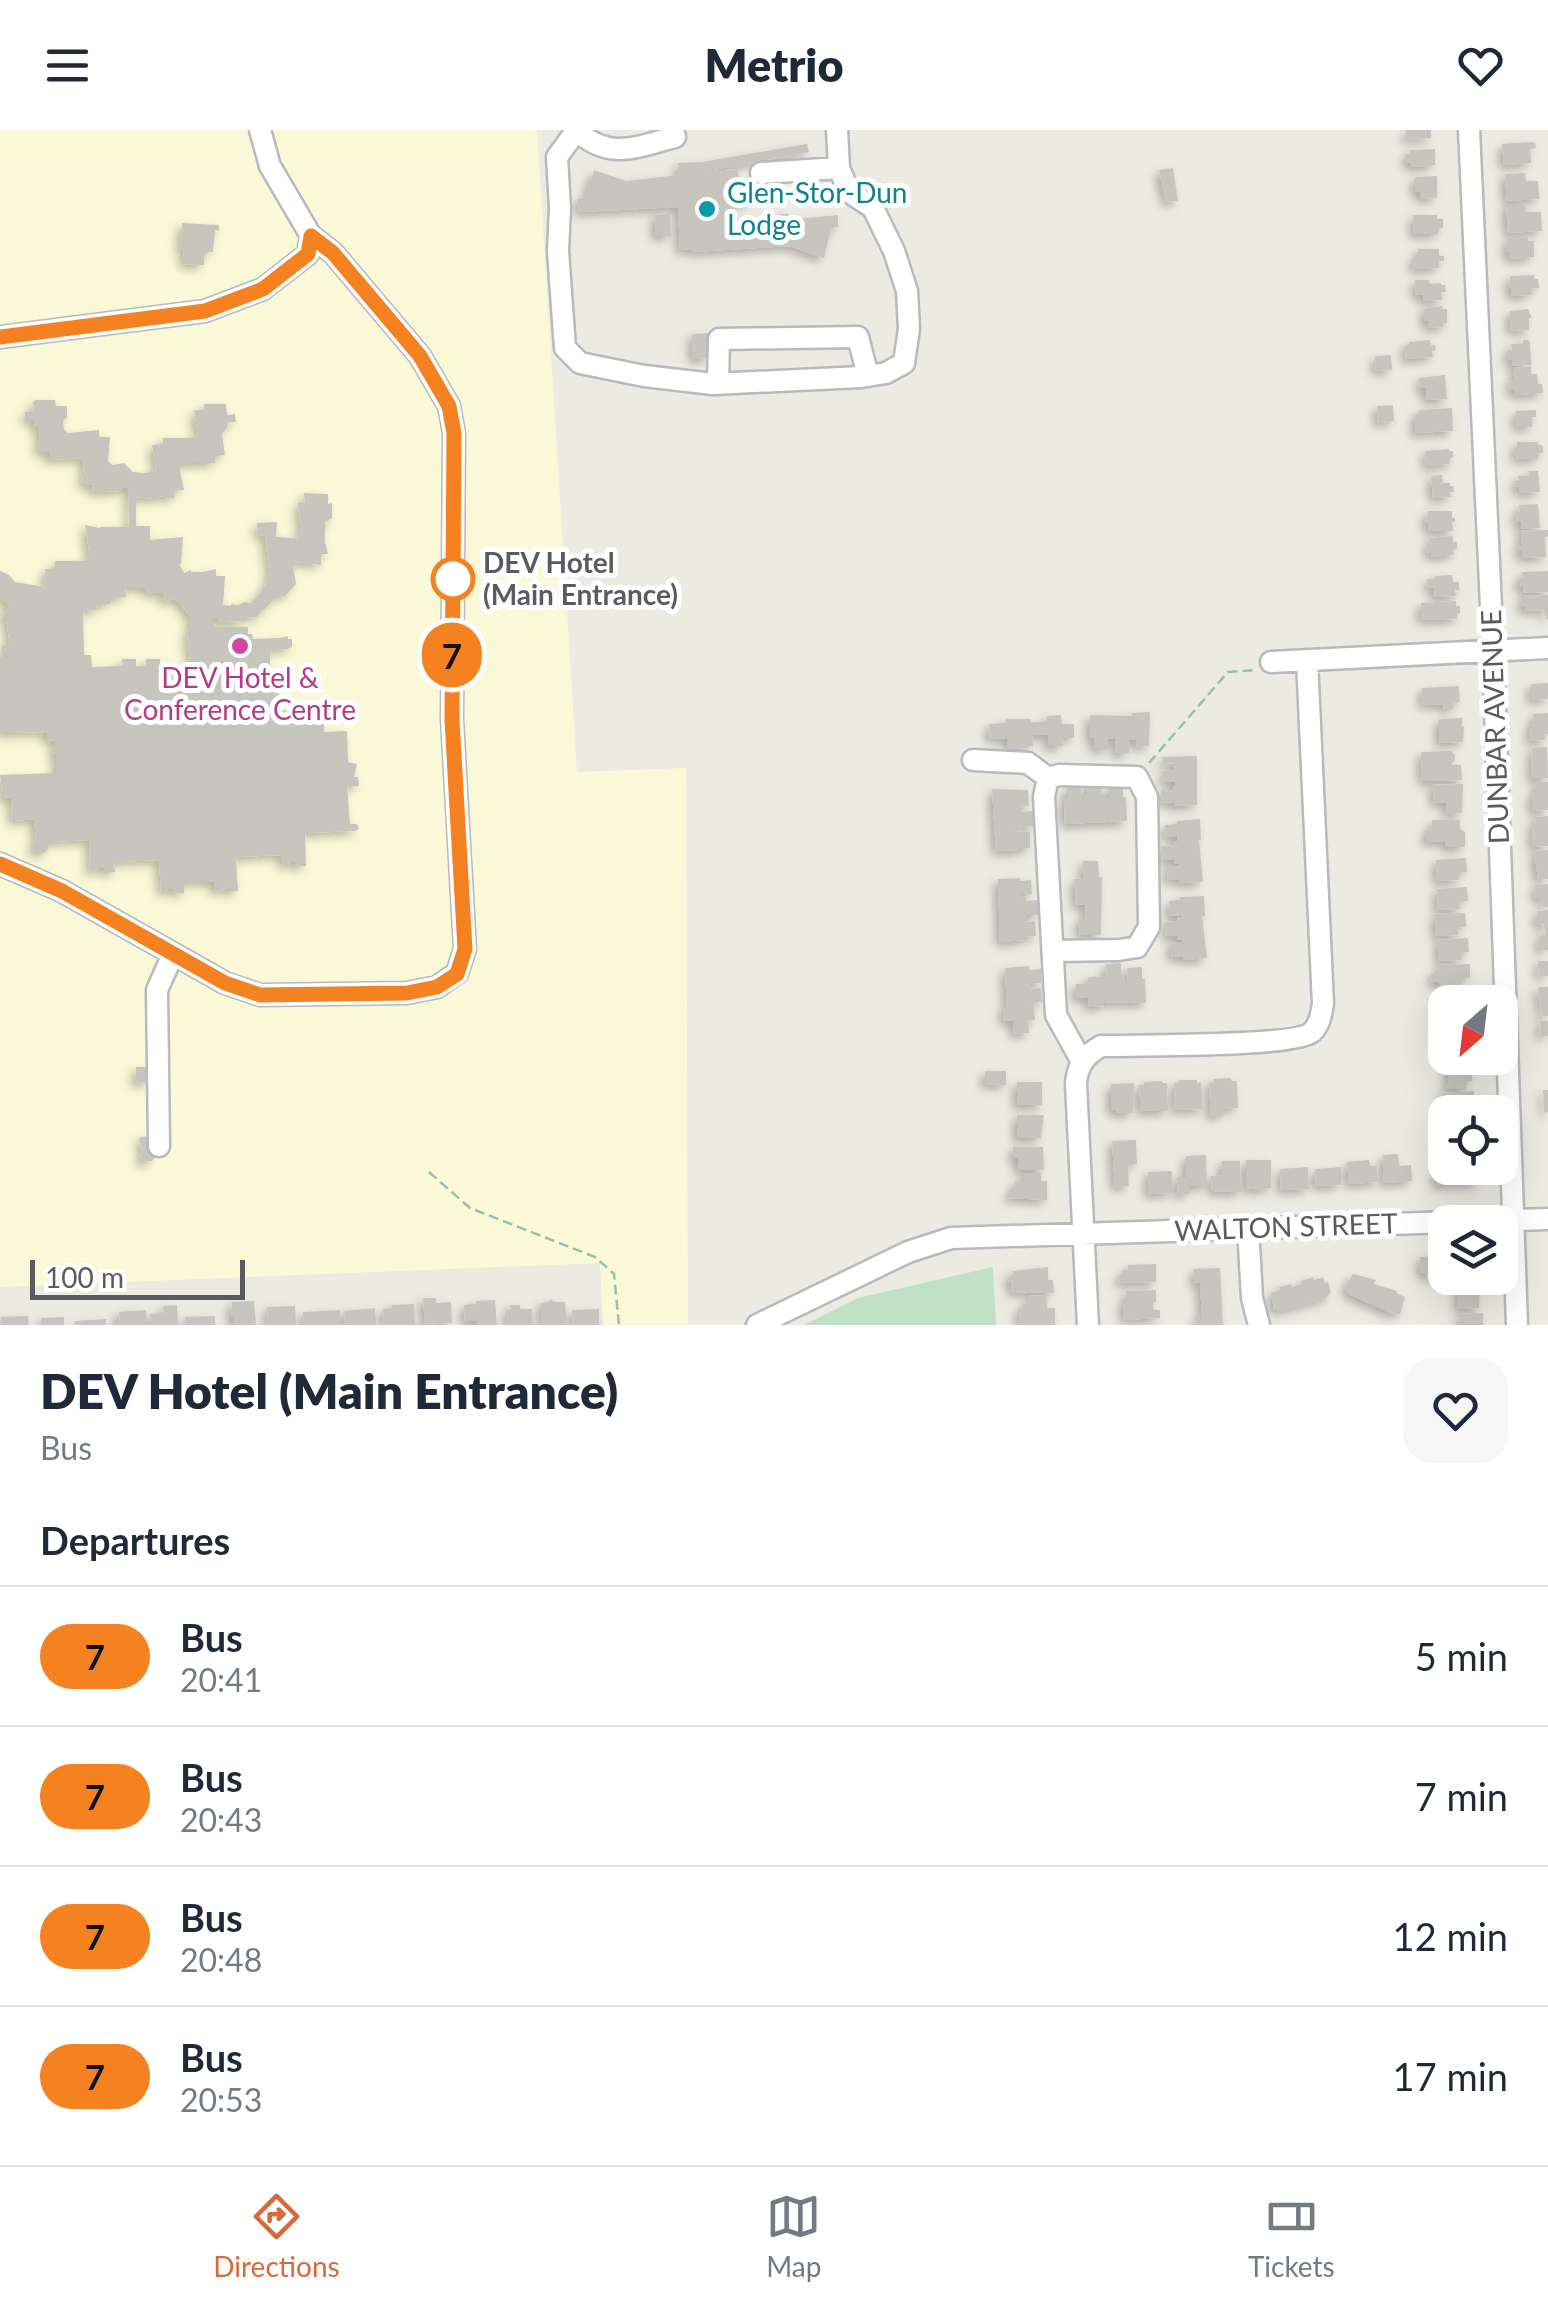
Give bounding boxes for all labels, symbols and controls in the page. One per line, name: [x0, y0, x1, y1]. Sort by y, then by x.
icon: menu: [40, 38, 95, 93]
text: Metrio: [704, 38, 844, 92]
icon: heart: [1453, 38, 1508, 93]
place label: Glen-Stor-Dun Lodge: [727, 175, 907, 241]
marker: Glen-Stor-Dun Lodge: [696, 198, 718, 220]
place label: DEV Hotel (Main Entrance): [483, 545, 678, 611]
marker: DEV Hotel (Main Entrance): [432, 558, 474, 600]
street label: DUNBAR AVENUE: [1473, 609, 1515, 845]
line badge: 7: [420, 622, 484, 688]
text: 7: [442, 634, 462, 676]
marker: DEV Hotel & Conference Centre: [229, 635, 251, 657]
place label: DEV Hotel & Conference Centre: [124, 660, 356, 726]
north arrow: [1428, 985, 1518, 1075]
map controls: [1428, 985, 1518, 1295]
button: locate: [1428, 1095, 1518, 1185]
street label: WALTON STREET: [1174, 1205, 1399, 1247]
button: layers: [1428, 1205, 1518, 1295]
scale bar: [30, 1255, 245, 1300]
text: 100 m: [45, 1260, 124, 1294]
button: heart: [1403, 1358, 1508, 1463]
text: DEV Hotel (Main Entrance): [40, 1362, 618, 1419]
text: Bus: [40, 1428, 92, 1467]
text: Departures: [40, 1517, 230, 1563]
text: Bus: [180, 1614, 243, 1660]
text: 5 min: [1415, 1633, 1508, 1679]
text: 7: [85, 1635, 105, 1677]
text: 20:41: [180, 1660, 262, 1699]
text: Bus: [180, 1754, 243, 1800]
text: 7 min: [1415, 1773, 1508, 1819]
text: 7: [85, 1775, 105, 1817]
text: 20:43: [180, 1800, 262, 1839]
text: Bus: [180, 1894, 243, 1940]
text: 12 min: [1393, 1913, 1508, 1959]
text: 7: [85, 1915, 105, 1957]
text: 20:48: [180, 1940, 262, 1979]
text: Bus: [180, 2034, 243, 2080]
text: 17 min: [1393, 2053, 1508, 2099]
text: 7: [85, 2055, 105, 2097]
text: 20:53: [180, 2080, 262, 2119]
tab: Directions: [213, 2189, 340, 2283]
tab: Map: [766, 2189, 821, 2283]
tab: Tickets: [1248, 2189, 1335, 2283]

